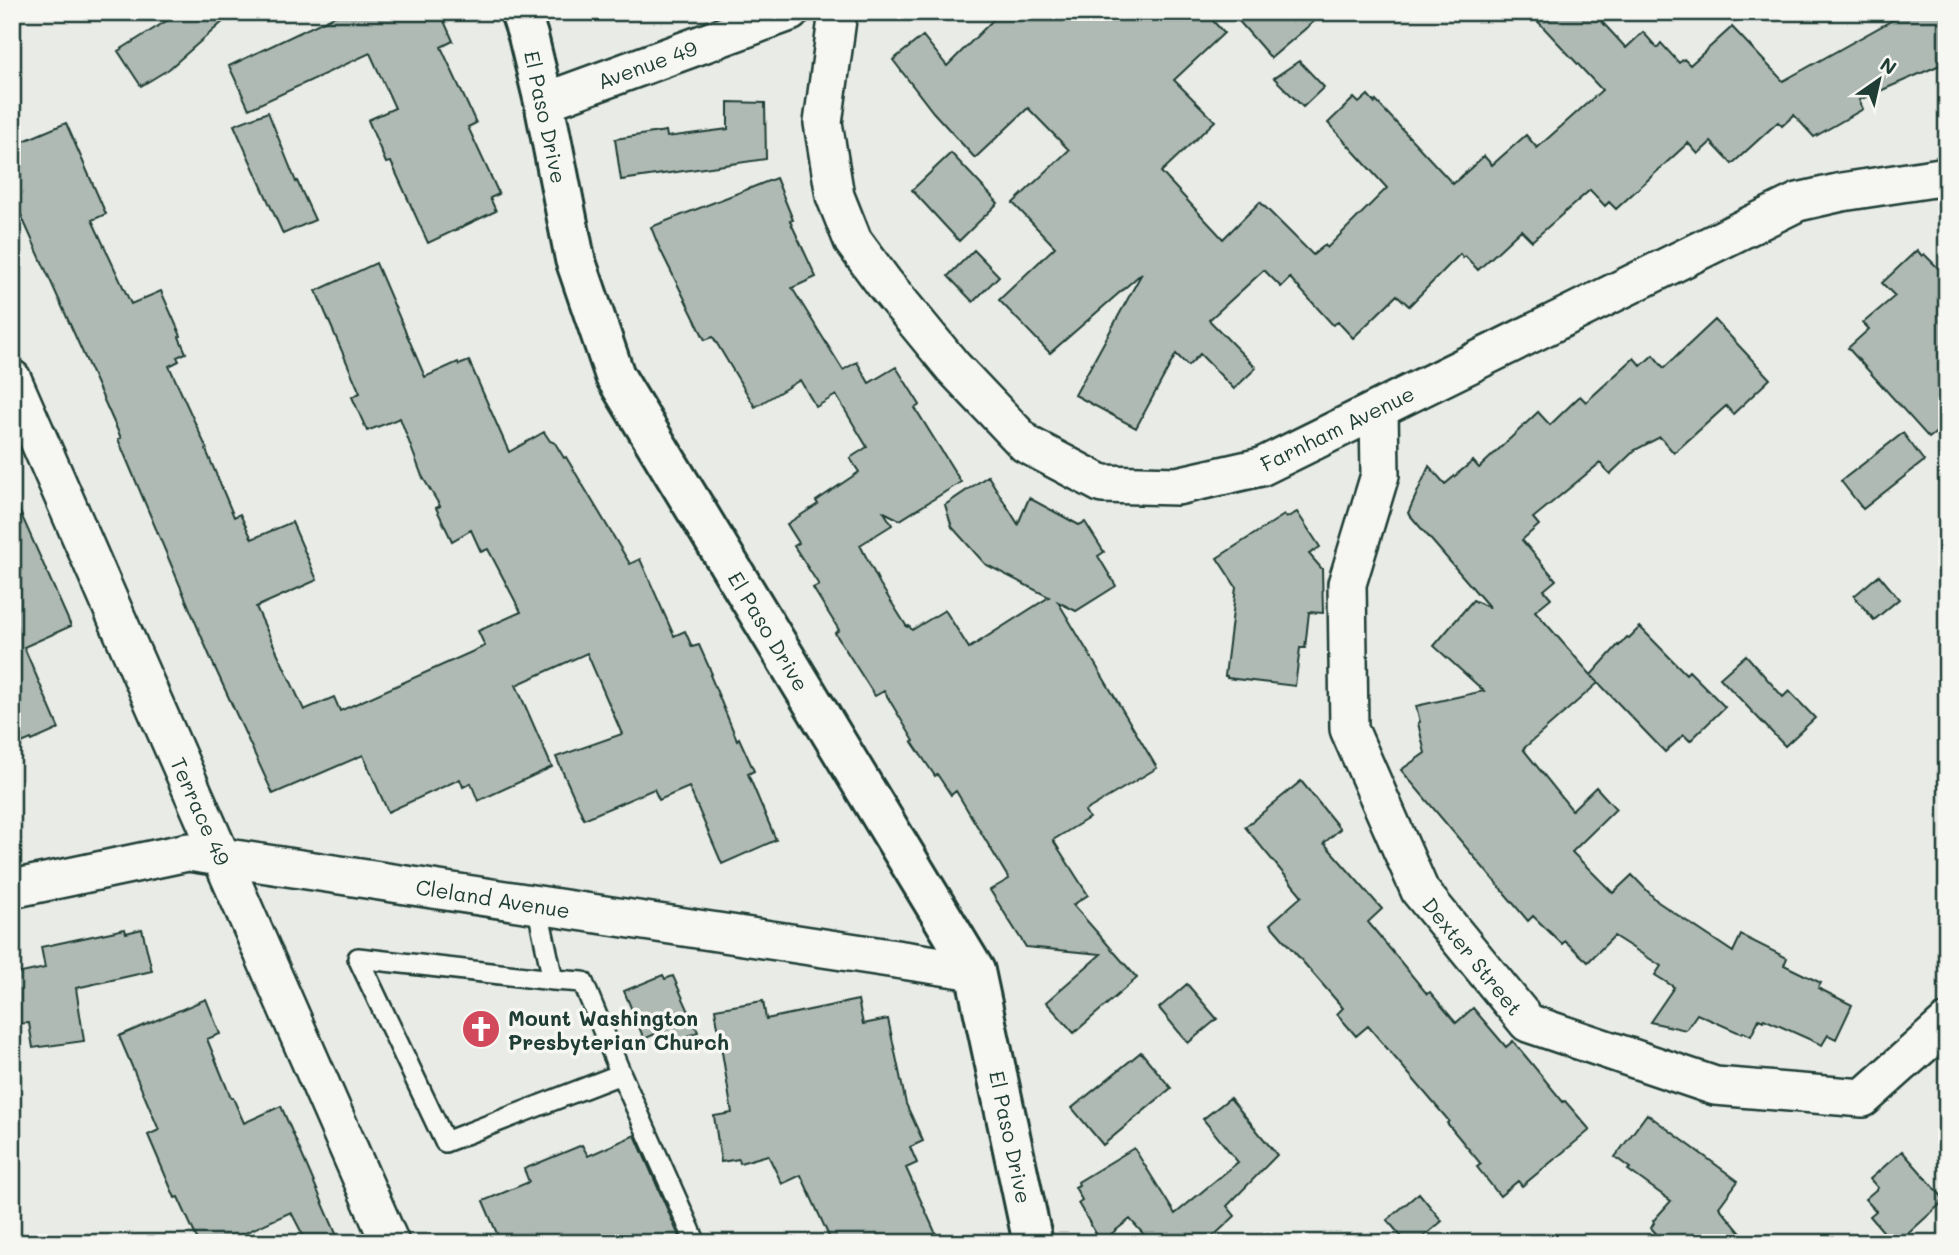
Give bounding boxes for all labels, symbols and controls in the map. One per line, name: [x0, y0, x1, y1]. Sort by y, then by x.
street label: Avenue 49: [593, 34, 701, 94]
north arrow: [1843, 46, 1913, 116]
street label: El Paso Drive: [519, 48, 573, 186]
text: N: [1876, 51, 1902, 80]
street label: Farnham Avenue: [1256, 379, 1418, 477]
street label: El Paso Drive: [723, 566, 815, 696]
street label: Terrace 49: [165, 753, 237, 869]
street label: Cleland Avenue: [414, 872, 572, 924]
street label: Dexter Street: [1417, 891, 1529, 1021]
place label: Mount Washington Presbyterian Church: [508, 1004, 729, 1056]
church icon: Mount Washington Presbyterian Church: [460, 1008, 502, 1050]
street label: El Paso Drive: [984, 1068, 1038, 1206]

